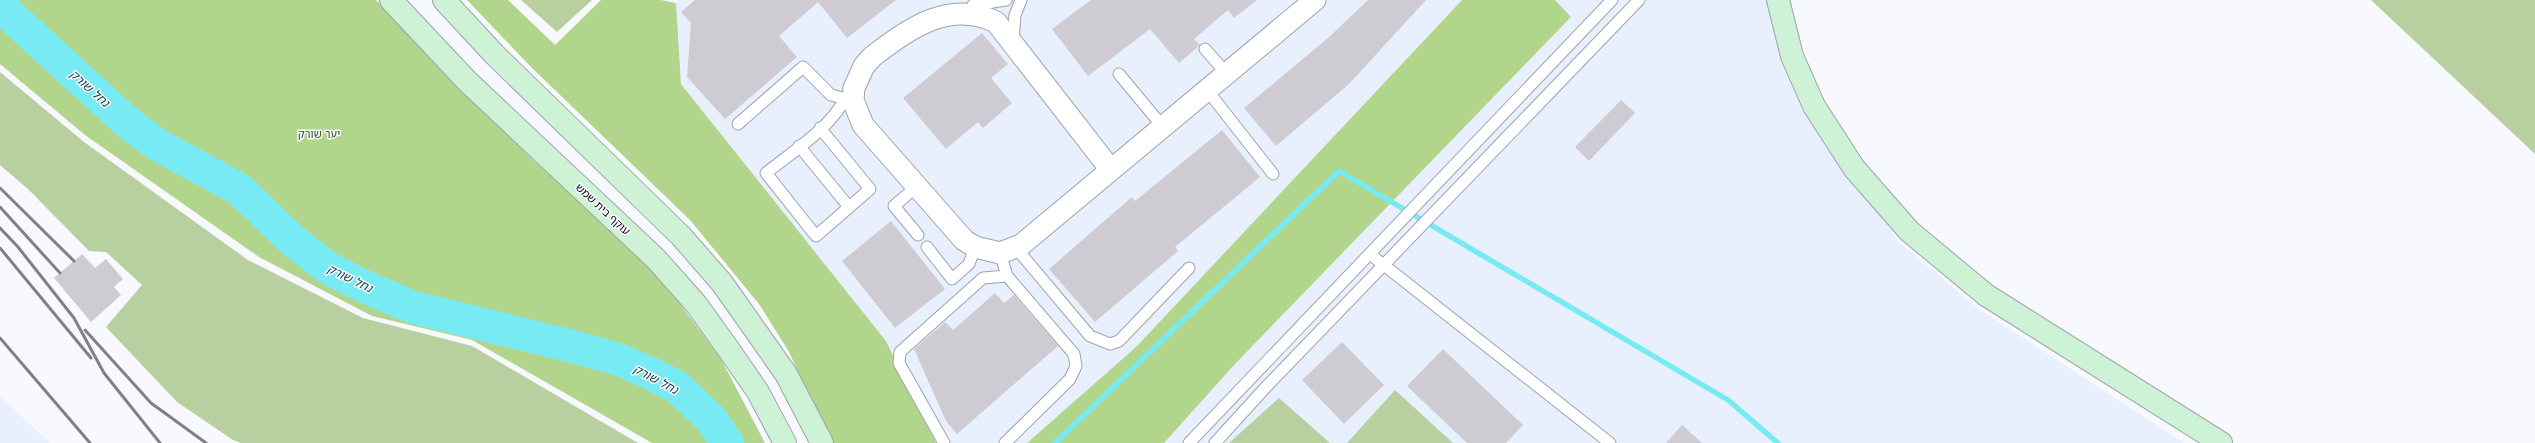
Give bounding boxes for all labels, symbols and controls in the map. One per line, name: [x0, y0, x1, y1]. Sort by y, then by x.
water label: נחל שורק: [66, 65, 115, 111]
park label: יער שורק: [298, 126, 340, 142]
street label: עוקף בית שמש: [572, 179, 634, 239]
water label: נחל שורק: [325, 260, 377, 297]
water label: נחל שורק: [631, 360, 683, 399]

